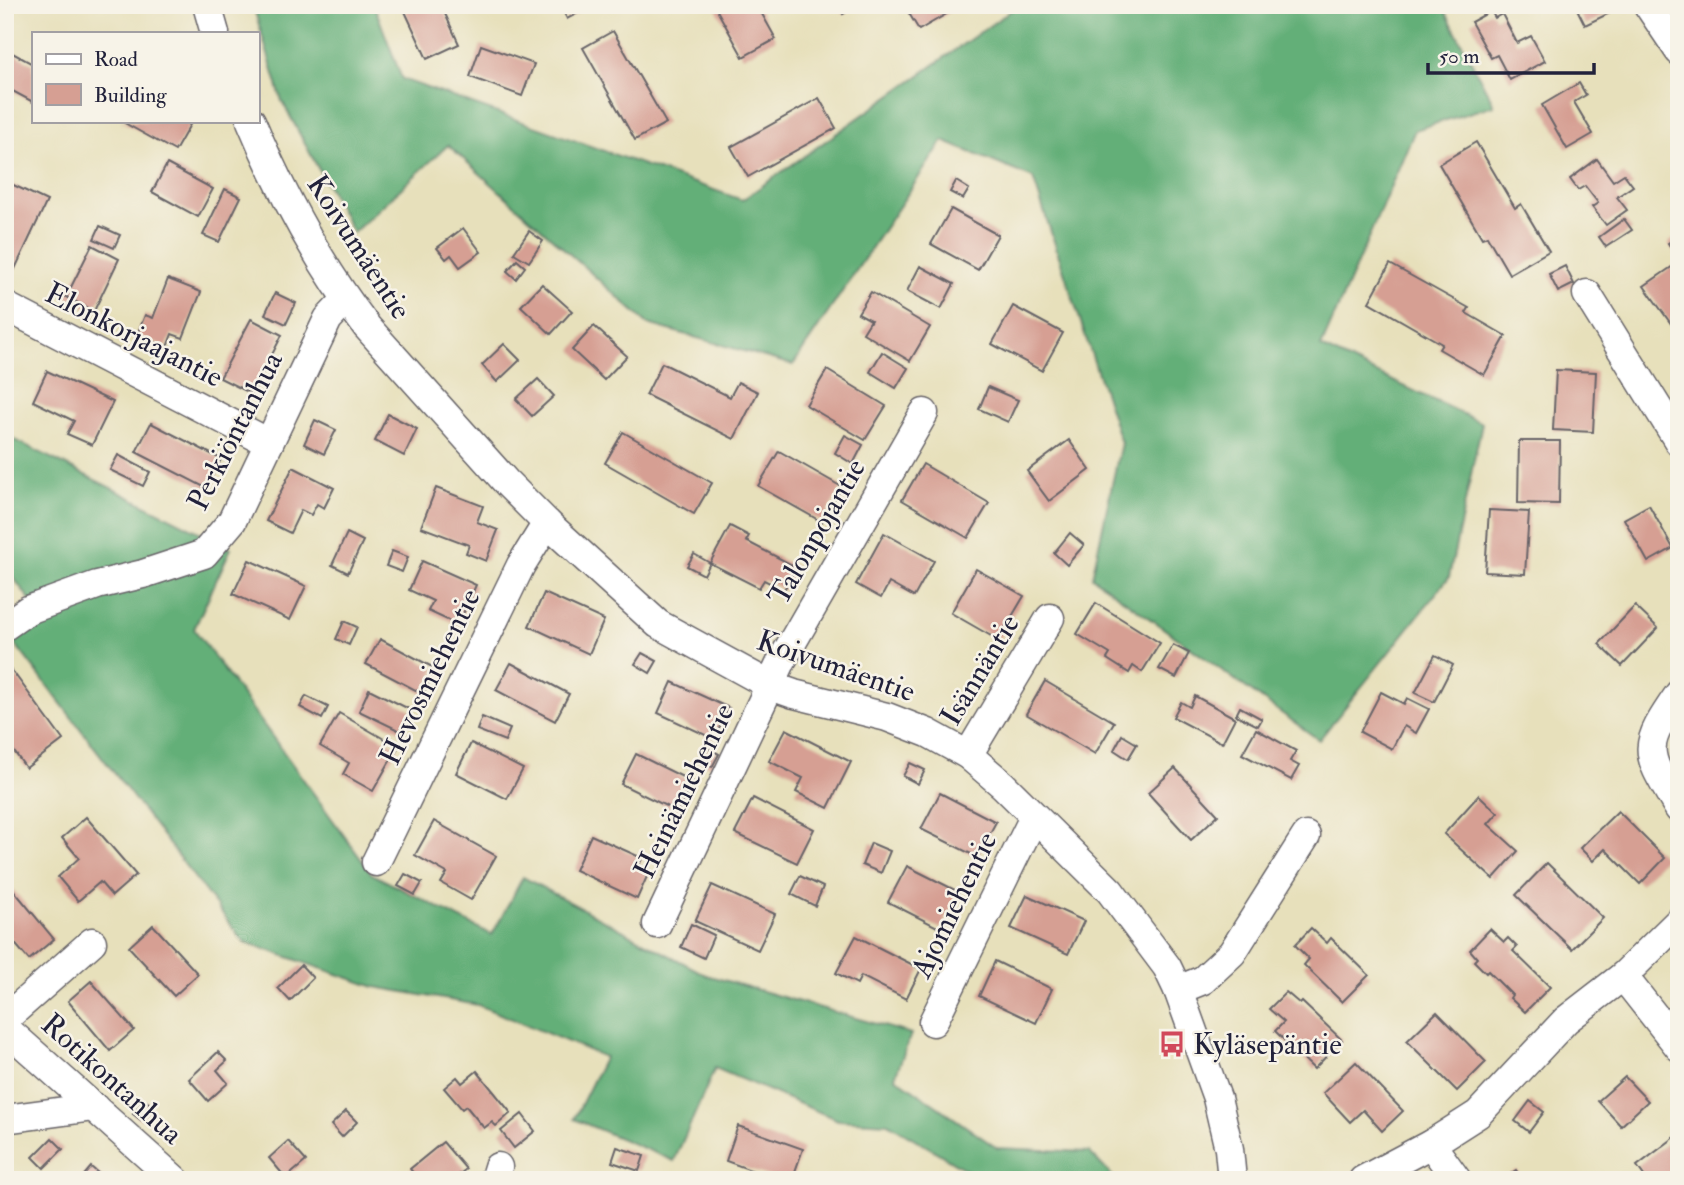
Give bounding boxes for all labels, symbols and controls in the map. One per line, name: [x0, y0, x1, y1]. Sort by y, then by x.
legend: [32, 32, 259, 122]
scale bar: [1428, 32, 1595, 76]
text: 50 m: [1439, 43, 1480, 70]
text: Road: [94, 46, 139, 73]
text: Building: [94, 82, 167, 109]
street label: Koivumäentie: [299, 168, 419, 326]
street label: Elonkorjaajantie: [39, 274, 229, 396]
street label: Perkiöntanhua: [179, 345, 291, 517]
street label: Talonpojantie: [760, 452, 874, 612]
street label: Hevosmiehentie: [371, 583, 489, 771]
street label: Isännäntie: [932, 608, 1028, 732]
street label: Koivumäentie: [752, 622, 920, 710]
street label: Heinämiehentie: [626, 698, 742, 884]
street label: Ajomiehentie: [902, 826, 1005, 985]
street label: Rotikontanhua: [34, 1006, 191, 1153]
place label: Kyläsepäntie: [1193, 1026, 1342, 1063]
bus stop icon: Kyläsepäntie: [1157, 1029, 1187, 1059]

